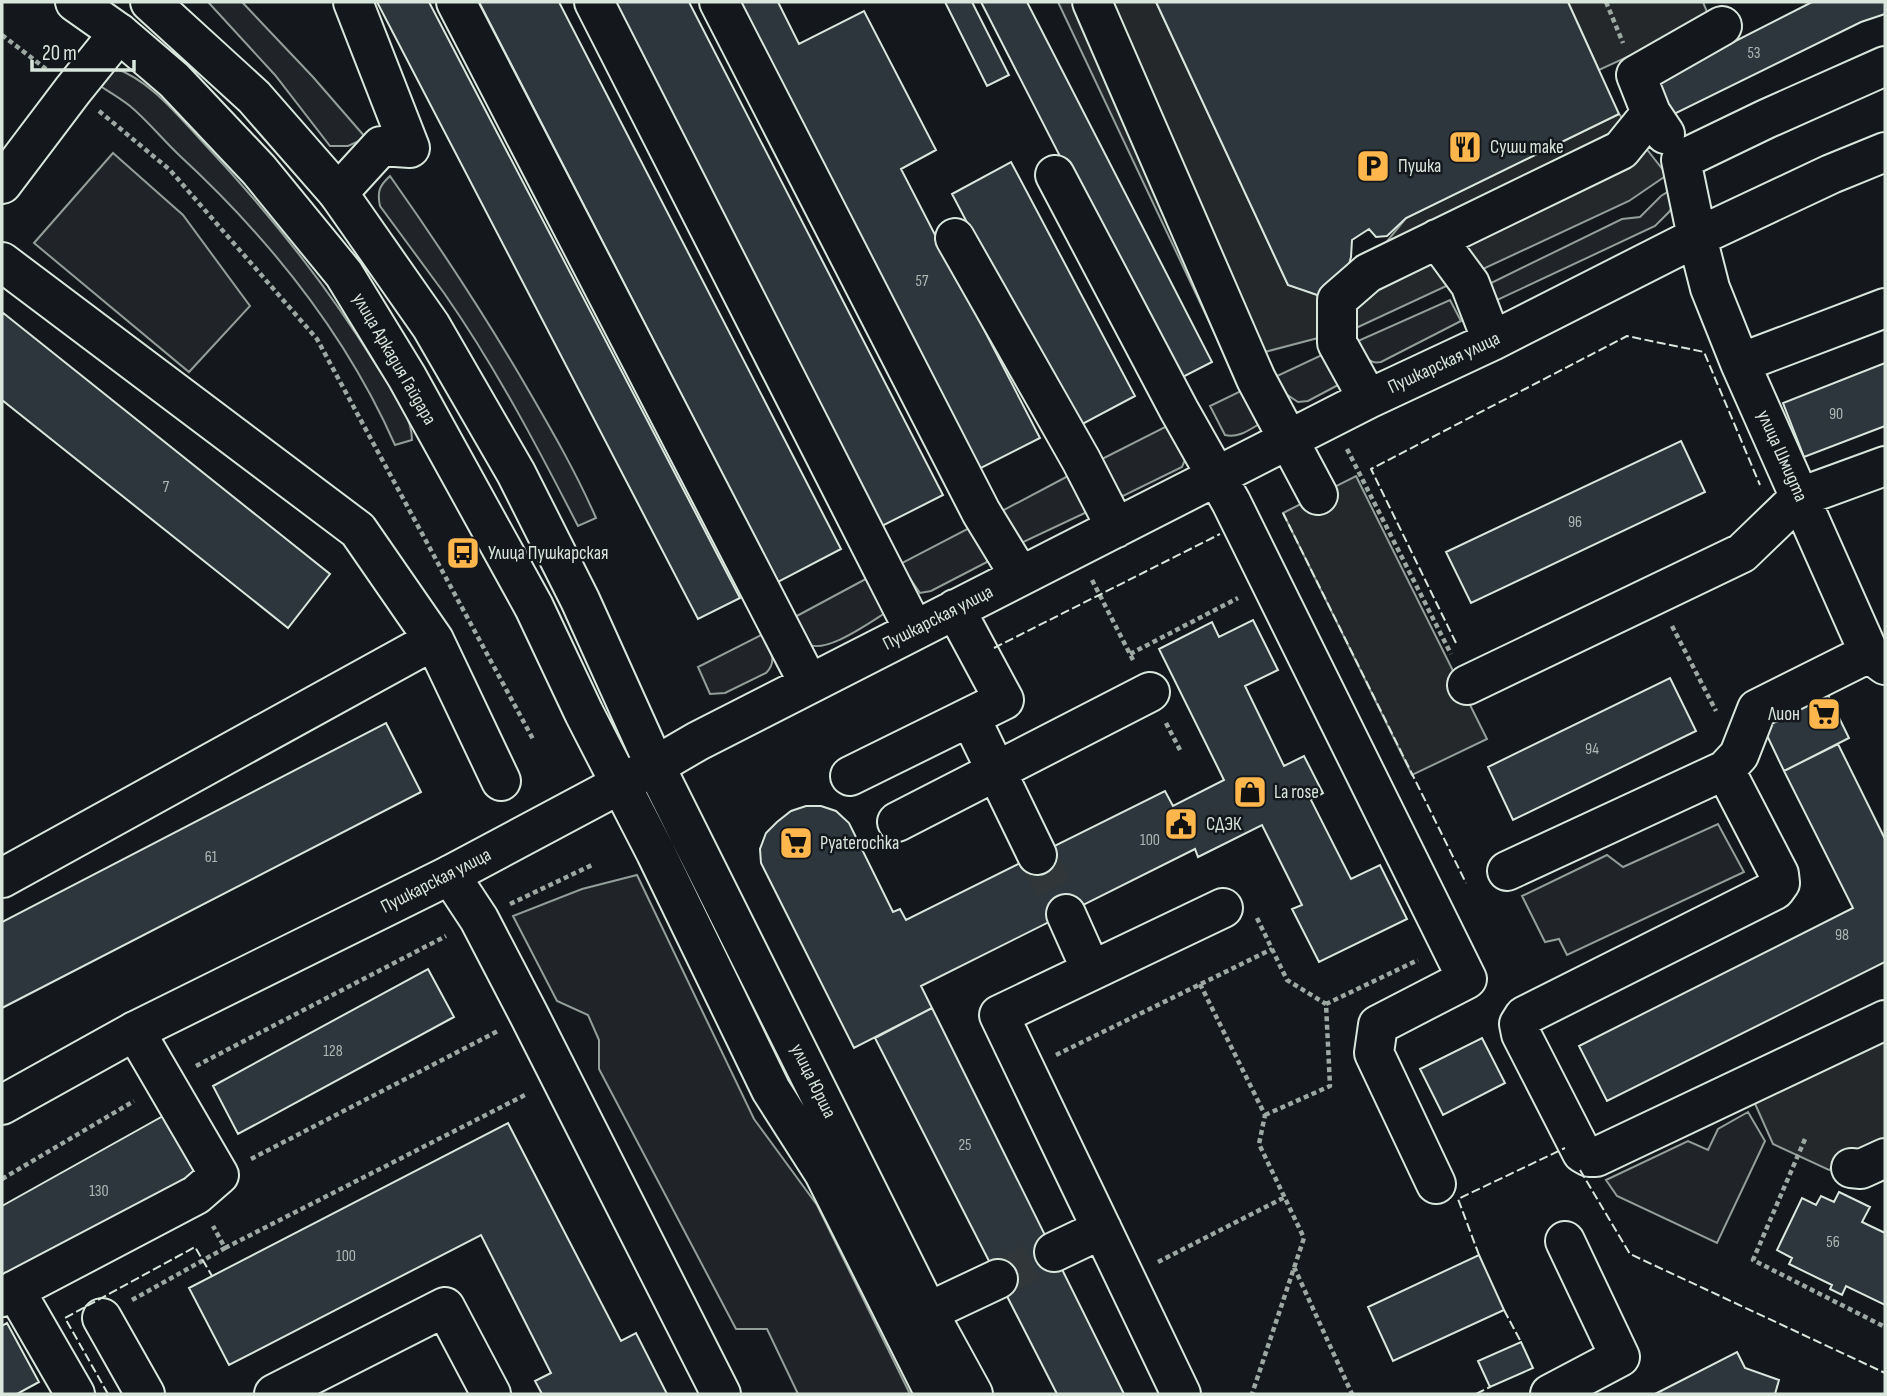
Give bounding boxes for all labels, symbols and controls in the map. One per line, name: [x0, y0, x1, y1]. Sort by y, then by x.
scale bar: [32, 28, 133, 72]
text: 20 m: [42, 41, 77, 66]
house number: 53: [1747, 44, 1761, 63]
restaurant icon: Суши make: [1446, 128, 1484, 166]
place label: Суши make: [1490, 136, 1564, 159]
parking icon: Пушка: [1354, 147, 1392, 185]
place label: Пушка: [1398, 155, 1441, 178]
house number: 57: [916, 272, 929, 291]
street label: улица Аркадия Гайдара: [347, 289, 441, 429]
street label: Пушкарская улица: [1384, 327, 1504, 399]
house number: 90: [1829, 405, 1843, 424]
street label: улица Шмидта: [1752, 407, 1812, 505]
house number: 7: [163, 478, 170, 497]
house number: 96: [1568, 513, 1582, 532]
bus stop icon: Улица Пушкарская: [444, 534, 482, 572]
place label: Улица Пушкарская: [488, 542, 608, 565]
street label: Пушкарская улица: [879, 580, 997, 656]
supermarket icon: Лион: [1805, 695, 1843, 733]
place label: Лион: [1767, 703, 1800, 726]
house number: 94: [1585, 740, 1599, 759]
shop icon: La rose: [1231, 773, 1269, 811]
place label: La rose: [1274, 781, 1319, 804]
public building icon: СДЭК: [1162, 805, 1200, 843]
place label: СДЭК: [1206, 813, 1242, 836]
supermarket icon: Pyaterochka: [777, 824, 815, 862]
house number: 100: [1140, 831, 1160, 850]
place label: Pyaterochka: [820, 832, 899, 855]
street label: Пушкарская улица: [377, 843, 495, 919]
house number: 61: [205, 848, 218, 867]
house number: 98: [1835, 926, 1849, 945]
street label: улица Юрша: [785, 1040, 841, 1122]
house number: 128: [323, 1042, 343, 1061]
house number: 25: [958, 1136, 972, 1155]
house number: 130: [89, 1182, 109, 1201]
house number: 56: [1826, 1233, 1840, 1252]
house number: 100: [336, 1247, 356, 1266]

